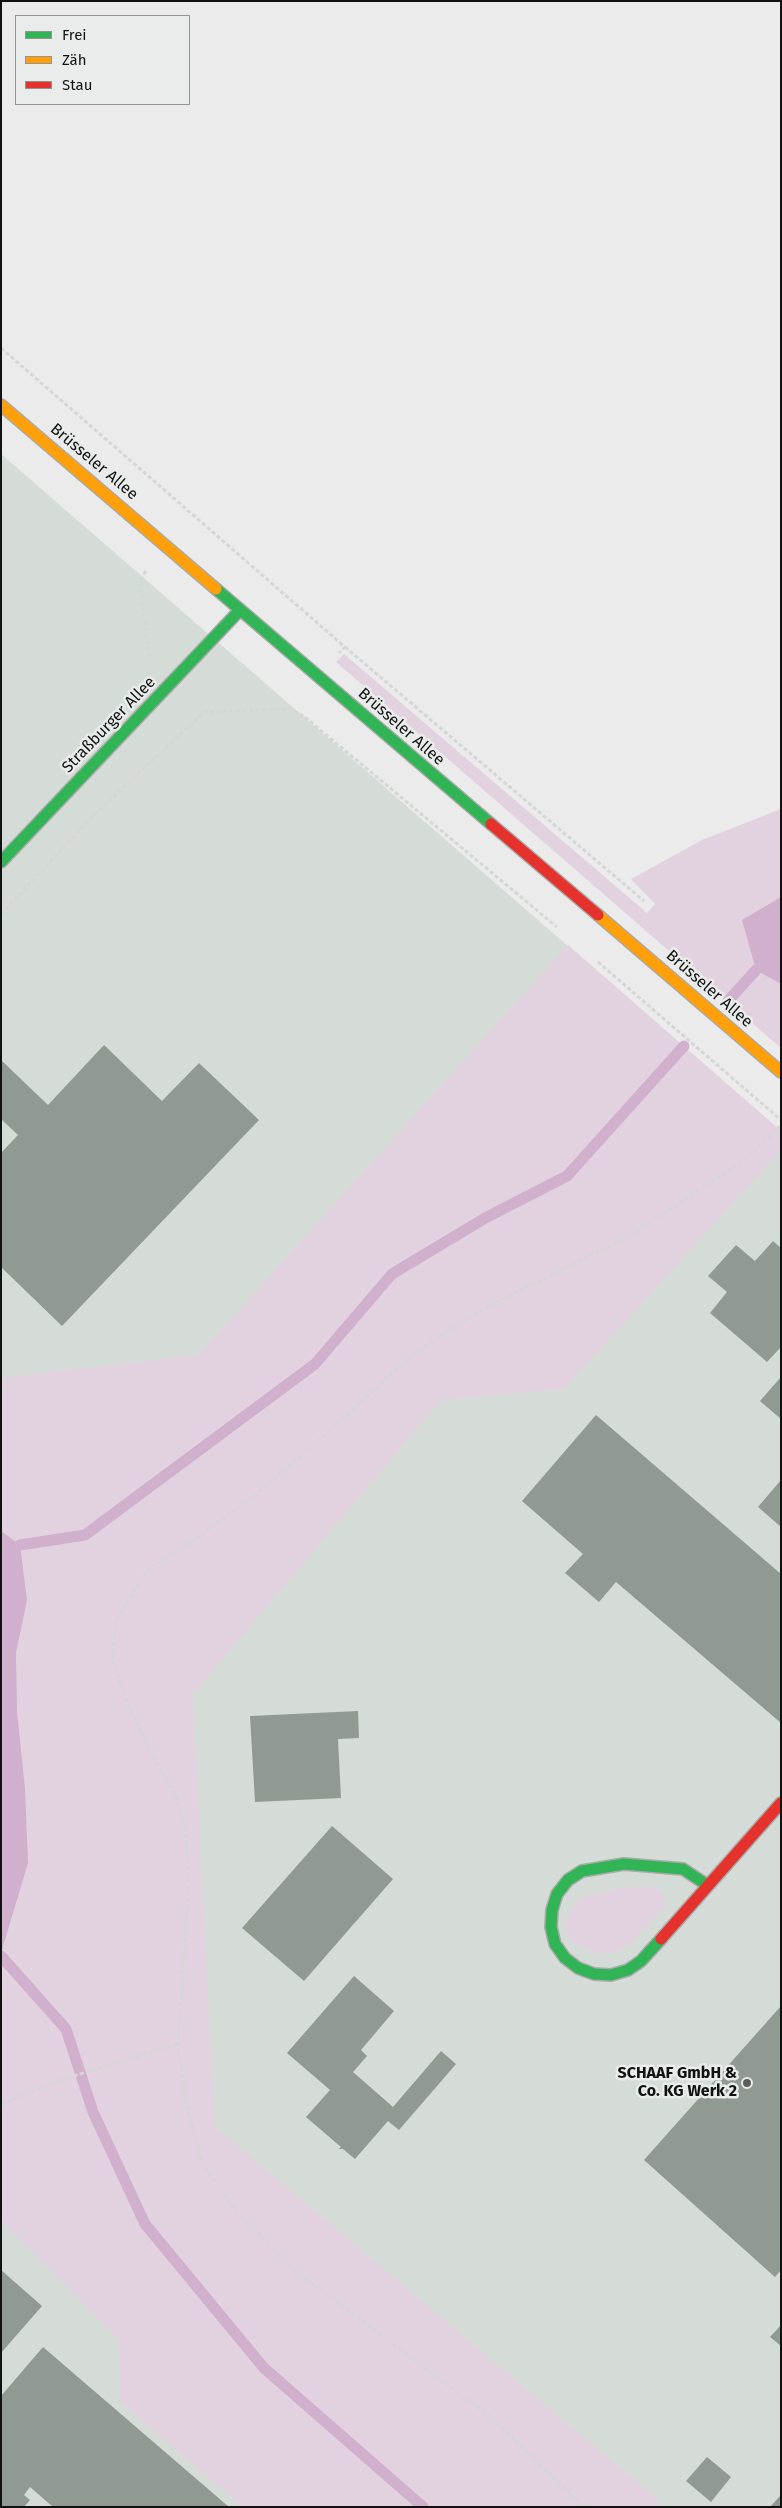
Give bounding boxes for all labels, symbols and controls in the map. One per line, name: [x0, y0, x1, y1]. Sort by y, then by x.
legend: [15, 15, 190, 105]
text: Frei: [62, 26, 87, 44]
text: Zäh: [62, 51, 87, 69]
text: Stau: [62, 76, 92, 94]
street label: Brüsseler Allee: [46, 420, 142, 504]
street label: Straßburger Allee: [58, 673, 160, 777]
street label: Brüsseler Allee: [354, 684, 448, 770]
street label: Brüsseler Allee: [662, 946, 756, 1032]
place label: SCHAAF GmbH & Co. KG Werk 2: [618, 2064, 737, 2102]
marker: SCHAAF GmbH & Co. KG Werk 2: [741, 2077, 753, 2089]

